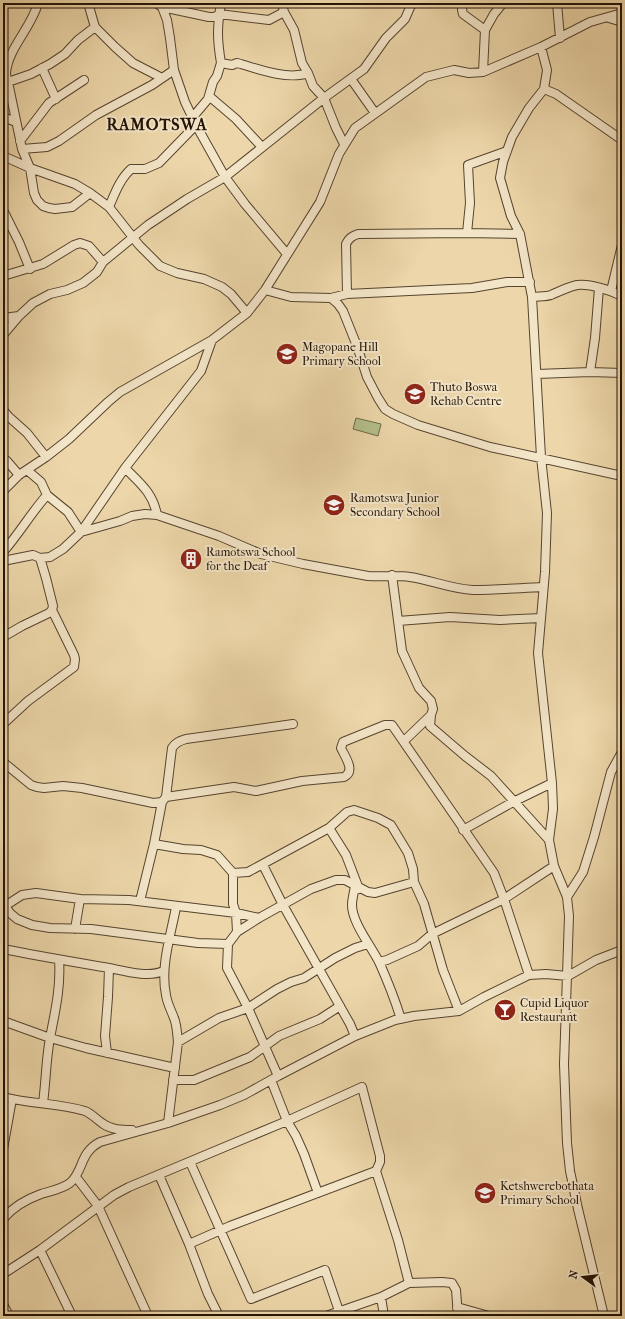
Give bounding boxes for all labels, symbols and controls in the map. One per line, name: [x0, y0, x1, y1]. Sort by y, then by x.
district label: RAMOTSWA: [106, 115, 208, 134]
place label: Magopane Hill Primary School: [302, 340, 382, 368]
school or university icon: Magopane Hill Primary School: [274, 341, 300, 367]
place label: Thuto Boswa Rehab Centre: [430, 380, 502, 408]
school or university icon: Thuto Boswa Rehab Centre: [402, 381, 428, 407]
place label: Ramotswa Junior Secondary School: [350, 491, 441, 519]
school or university icon: Ramotswa Junior Secondary School: [321, 492, 347, 518]
place label: Ramotswa School for the Deaf: [206, 545, 296, 573]
building icon: Ramotswa School for the Deaf: [178, 546, 204, 572]
place label: Cupid Liquor Restaurant: [520, 996, 590, 1024]
bar icon: Cupid Liquor Restaurant: [492, 997, 518, 1023]
place label: Ketshwerebothata Primary School: [500, 1179, 594, 1207]
school or university icon: Ketshwerebothata Primary School: [472, 1180, 498, 1206]
north arrow: [563, 1257, 603, 1297]
text: N: [566, 1268, 581, 1280]

